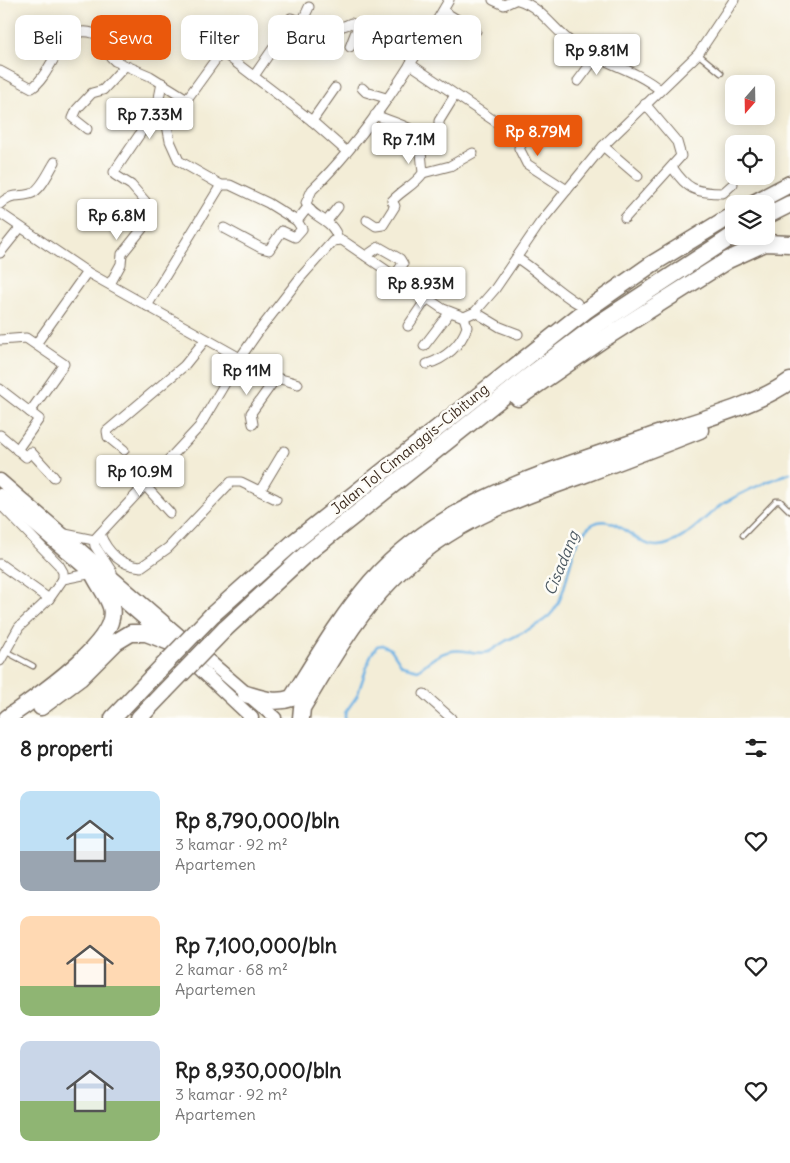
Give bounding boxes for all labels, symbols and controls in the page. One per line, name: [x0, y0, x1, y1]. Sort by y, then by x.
chip: Beli: [15, 15, 81, 60]
chip: Sewa: [91, 15, 171, 60]
chip: Filter: [181, 15, 258, 60]
chip: Baru: [268, 15, 344, 60]
chip: Apartemen: [354, 15, 481, 60]
pin: Rp 9.81M: [545, 34, 649, 76]
text: Rp 9.81M: [565, 40, 629, 60]
north arrow: [725, 75, 775, 125]
map controls: [725, 75, 775, 245]
pin: Rp 7.33M: [98, 98, 202, 140]
text: Rp 7.33M: [117, 104, 183, 124]
pin: Rp 8.79M: [486, 114, 590, 157]
text: Rp 8.79M: [505, 121, 571, 141]
pin: Rp 7.1M: [363, 122, 455, 165]
text: Rp 7.1M: [383, 129, 435, 149]
button: locate: [725, 135, 775, 185]
button: layers: [725, 195, 775, 245]
pin: Rp 6.8M: [71, 198, 163, 241]
text: Rp 6.8M: [88, 205, 146, 225]
pin: Rp 8.93M: [369, 266, 473, 309]
text: Rp 8.93M: [388, 273, 454, 293]
pin: Rp 11M: [206, 354, 288, 396]
text: Rp 11M: [223, 360, 271, 380]
street label: Jalan Tol Cimanggis–Cibitung: [327, 379, 492, 518]
pin: Rp 10.9M: [88, 454, 192, 497]
text: Rp 10.9M: [107, 461, 173, 481]
water label: Cisadang: [539, 527, 583, 598]
icon: filters: [742, 734, 770, 762]
text: 8 properti: [20, 735, 113, 762]
text: Rp 8,790,000/bln: [175, 807, 340, 834]
icon: home: [60, 811, 120, 871]
icon: heart: [742, 827, 770, 855]
text: 3 kamar · 92 m²: [175, 834, 288, 854]
text: Apartemen: [175, 854, 256, 874]
text: Rp 7,100,000/bln: [175, 932, 337, 959]
icon: home: [60, 936, 120, 996]
icon: heart: [742, 952, 770, 980]
text: 2 kamar · 68 m²: [175, 959, 288, 979]
text: Apartemen: [175, 979, 256, 999]
text: Rp 8,930,000/bln: [175, 1057, 341, 1084]
icon: home: [60, 1061, 120, 1121]
icon: heart: [742, 1077, 770, 1105]
text: 3 kamar · 92 m²: [175, 1084, 288, 1104]
text: Apartemen: [175, 1104, 256, 1124]

